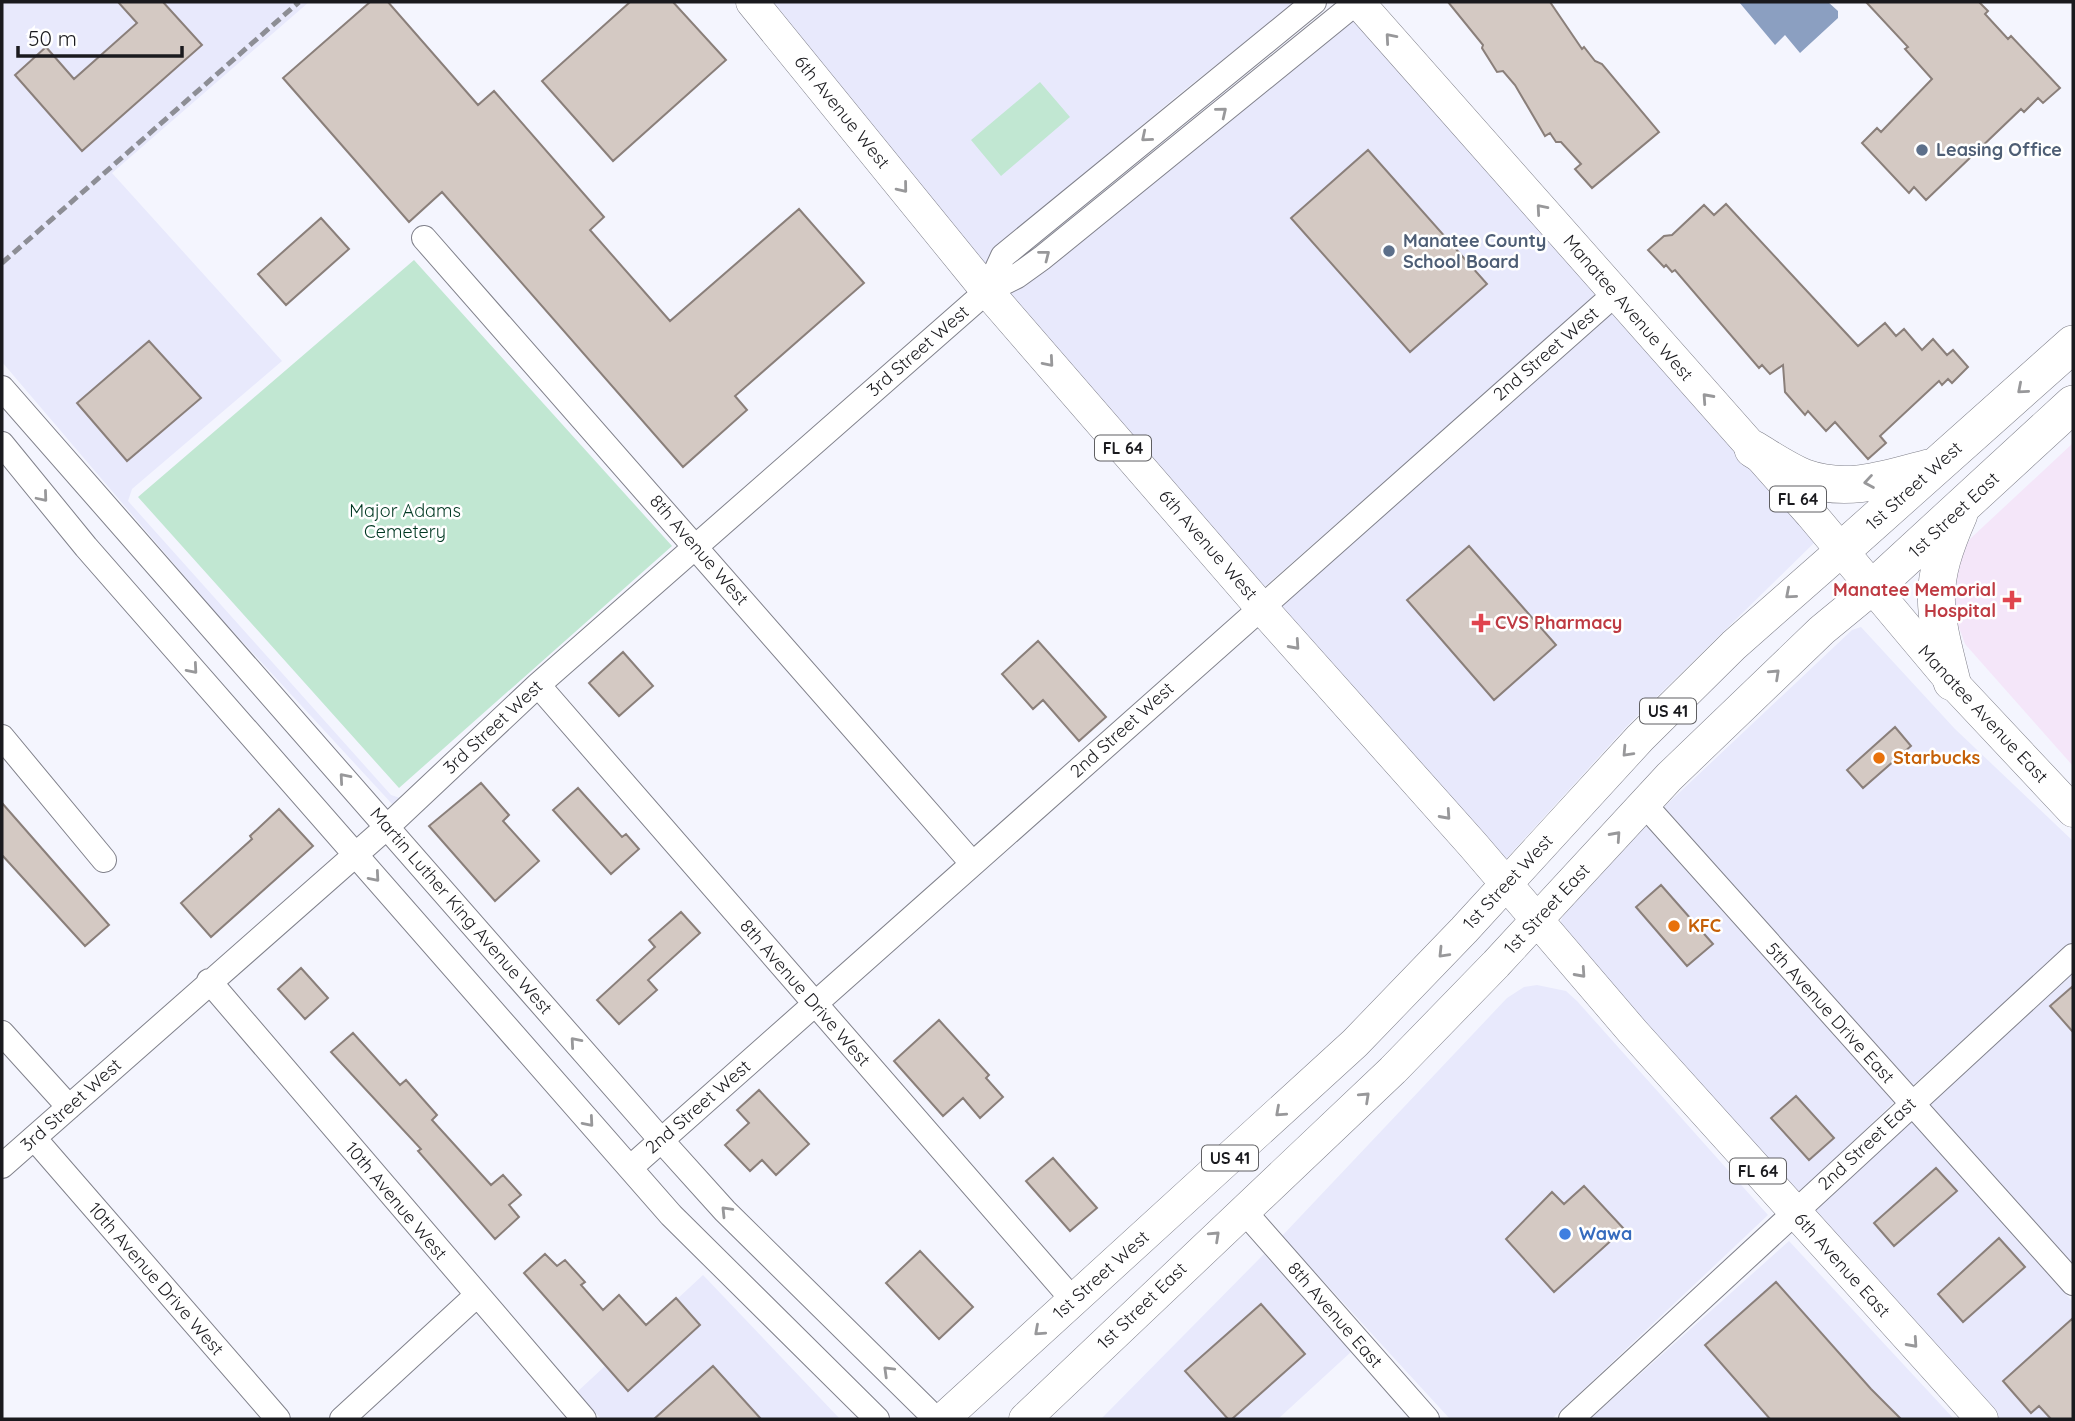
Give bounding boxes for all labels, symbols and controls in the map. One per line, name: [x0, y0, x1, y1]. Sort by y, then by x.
scale bar: [18, 14, 182, 58]
text: 50 m: [28, 25, 77, 51]
one-way arrow: [1386, 34, 1399, 47]
street label: 6th Avenue West: [790, 50, 895, 173]
one-way arrow: [1214, 107, 1226, 120]
one-way arrow: [1142, 128, 1154, 141]
place label: Leasing Office: [1936, 138, 2062, 161]
marker: Leasing Office: [1914, 142, 1930, 158]
one-way arrow: [895, 179, 907, 192]
one-way arrow: [1537, 204, 1549, 217]
place label: Manatee County School Board: [1403, 229, 1546, 273]
street label: Manatee Avenue West: [1558, 230, 1698, 386]
marker: Manatee County School Board: [1381, 243, 1397, 259]
one-way arrow: [1037, 250, 1049, 263]
street label: 3rd Street West: [862, 300, 973, 401]
street label: 2nd Street West: [1488, 302, 1603, 406]
one-way arrow: [1041, 354, 1053, 367]
one-way arrow: [2017, 381, 2030, 393]
one-way arrow: [1703, 393, 1716, 406]
road number: FL 64: [1095, 436, 1151, 461]
street label: 1st Street West: [1861, 436, 1967, 535]
street label: 1st Street East: [1903, 467, 2004, 563]
one-way arrow: [1863, 474, 1875, 489]
street label: 6th Avenue West: [1154, 485, 1263, 605]
road number: FL 64: [1770, 486, 1826, 512]
one-way arrow: [35, 490, 48, 502]
street label: 8th Avenue West: [645, 490, 754, 610]
park label: Major Adams Cemetery: [349, 499, 461, 543]
place label: Manatee Memorial Hospital: [1833, 578, 1996, 622]
one-way arrow: [1785, 586, 1798, 598]
marker: Manatee Memorial Hospital: [2002, 590, 2022, 610]
place label: CVS Pharmacy: [1495, 611, 1622, 634]
marker: CVS Pharmacy: [1473, 615, 1489, 631]
one-way arrow: [1286, 637, 1299, 650]
street label: Manatee Avenue East: [1913, 640, 2053, 788]
one-way arrow: [185, 661, 197, 674]
one-way arrow: [1767, 669, 1780, 682]
street label: 3rd Street West: [438, 675, 547, 779]
street label: 2nd Street West: [1065, 677, 1178, 782]
road number: US 41: [1640, 698, 1696, 724]
one-way arrow: [1622, 744, 1635, 757]
place label: Starbucks: [1893, 746, 1981, 769]
marker: Starbucks: [1871, 750, 1887, 766]
one-way arrow: [340, 773, 352, 786]
street label: Martin Luther King Avenue West: [365, 802, 558, 1019]
one-way arrow: [1438, 807, 1450, 820]
street label: 1st Street West: [1458, 829, 1558, 934]
one-way arrow: [1607, 831, 1620, 844]
street label: 1st Street East: [1499, 858, 1595, 959]
one-way arrow: [367, 869, 379, 882]
street label: 8th Avenue Drive West: [735, 914, 876, 1071]
place label: KFC: [1688, 914, 1721, 937]
marker: KFC: [1666, 918, 1682, 934]
street label: 5th Avenue Drive East: [1761, 938, 1900, 1088]
one-way arrow: [1438, 945, 1451, 958]
one-way arrow: [1573, 965, 1585, 978]
one-way arrow: [570, 1037, 583, 1050]
street label: 3rd Street West: [16, 1053, 126, 1156]
street label: 2nd Street West: [640, 1055, 755, 1159]
one-way arrow: [1357, 1092, 1370, 1105]
street label: 2nd Street East: [1813, 1092, 1921, 1195]
one-way arrow: [1276, 1104, 1289, 1116]
one-way arrow: [581, 1114, 594, 1127]
street label: 10th Avenue West: [340, 1137, 452, 1264]
road number: US 41: [1202, 1146, 1258, 1170]
road number: FL 64: [1730, 1158, 1786, 1184]
street label: 10th Avenue Drive West: [84, 1197, 229, 1360]
one-way arrow: [722, 1206, 735, 1219]
street label: 6th Avenue East: [1789, 1208, 1895, 1322]
place label: Wawa: [1579, 1222, 1632, 1245]
street label: 1st Street West: [1048, 1225, 1154, 1324]
marker: Wawa: [1557, 1226, 1573, 1242]
one-way arrow: [1207, 1232, 1220, 1245]
street label: 1st Street East: [1092, 1257, 1191, 1354]
street label: 8th Avenue East: [1283, 1257, 1388, 1372]
one-way arrow: [1034, 1323, 1047, 1335]
one-way arrow: [1905, 1335, 1917, 1348]
one-way arrow: [884, 1366, 897, 1379]

